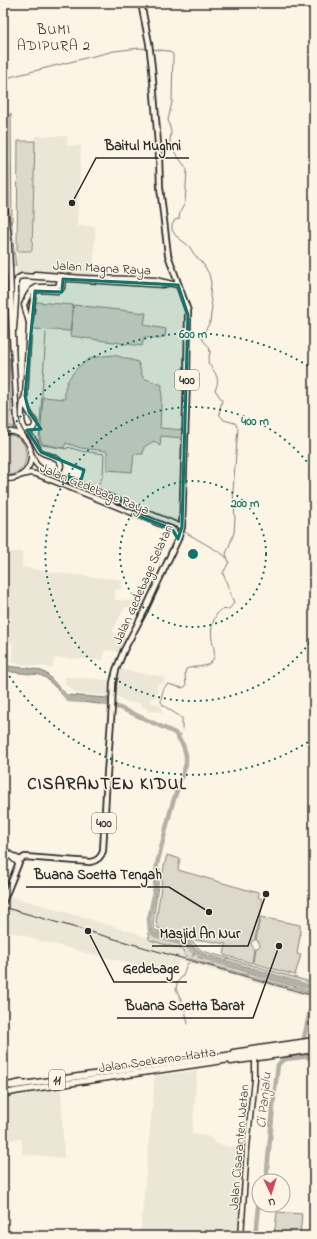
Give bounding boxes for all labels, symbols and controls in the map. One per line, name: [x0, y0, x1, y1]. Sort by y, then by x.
district label: BUMI ADIPURA 2: [17, 20, 91, 57]
callout: Baitul Mughni: [96, 132, 189, 158]
text: Baitul Mughni: [104, 136, 182, 159]
street label: Jalan Magna Raya: [52, 256, 151, 282]
text: 600 m: [178, 326, 208, 344]
road number: 400: [175, 370, 199, 390]
text: 400 m: [240, 413, 269, 431]
street label: Jalan Gedebage Raya: [36, 459, 152, 521]
text: 200 m: [230, 495, 260, 513]
street label: Jalan Gedebage Selatan: [108, 522, 179, 648]
centre of rings: [186, 547, 200, 561]
district label: CISARANTEN KIDUL: [27, 772, 187, 797]
road number: 400: [92, 813, 116, 833]
callout: Buana Soetta Tengah: [26, 861, 169, 887]
text: Buana Soetta Tengah: [33, 865, 162, 888]
callout: Masjid An Nur: [152, 920, 248, 946]
text: Masjid An Nur: [160, 924, 241, 945]
callout: Gedebage: [114, 956, 187, 982]
text: Gedebage: [123, 959, 180, 982]
callout: Buana Soetta Barat: [117, 992, 253, 1018]
text: Buana Soetta Barat: [124, 996, 245, 1017]
street label: Jalan Soekarno-Hatta: [97, 1043, 217, 1078]
road number: 11: [49, 1070, 65, 1090]
water label: Ci Panjalu: [251, 1071, 278, 1129]
street label: Jalan Cisaranten Wetan: [225, 1083, 254, 1211]
north arrow: [251, 1173, 291, 1213]
text: U: [268, 1194, 276, 1210]

